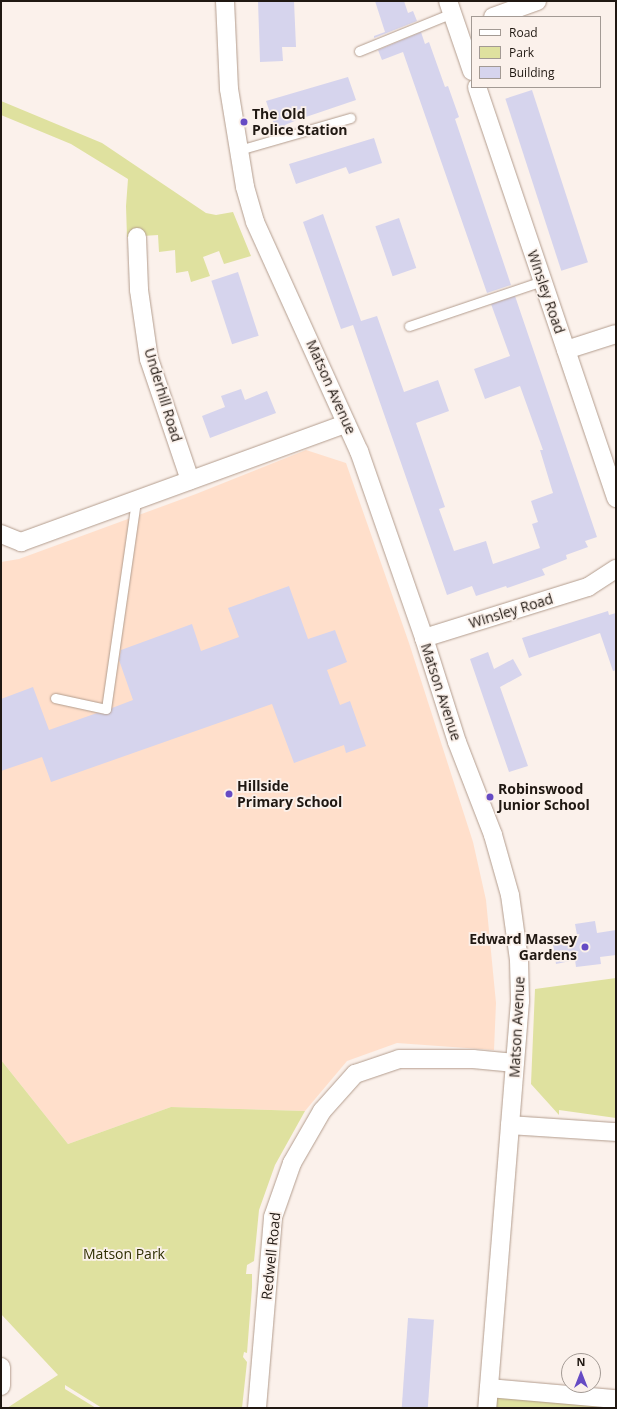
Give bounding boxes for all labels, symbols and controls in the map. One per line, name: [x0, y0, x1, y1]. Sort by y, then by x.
legend: [471, 16, 601, 88]
text: Road: [509, 24, 538, 41]
text: Park: [509, 44, 534, 61]
text: Building: [509, 64, 554, 81]
place label: The Old Police Station: [252, 106, 348, 138]
marker: The Old Police Station: [239, 117, 249, 127]
street label: Winsley Road: [524, 248, 568, 336]
street label: Matson Avenue: [303, 337, 359, 437]
street label: Underhill Road: [141, 346, 185, 444]
street label: Winsley Road: [467, 590, 555, 632]
street label: Matson Avenue: [417, 641, 465, 743]
place label: Hillside Primary School: [237, 778, 342, 810]
place label: Robinswood Junior School: [498, 781, 590, 814]
marker: Hillside Primary School: [224, 789, 234, 799]
marker: Robinswood Junior School: [485, 792, 495, 802]
place label: Edward Massey Gardens: [469, 931, 577, 964]
marker: Edward Massey Gardens: [580, 942, 590, 952]
street label: Matson Avenue: [506, 976, 528, 1078]
street label: Redwell Road: [258, 1211, 284, 1301]
park label: Matson Park: [83, 1246, 165, 1262]
north arrow: [561, 1353, 601, 1393]
text: N: [577, 1354, 585, 1369]

